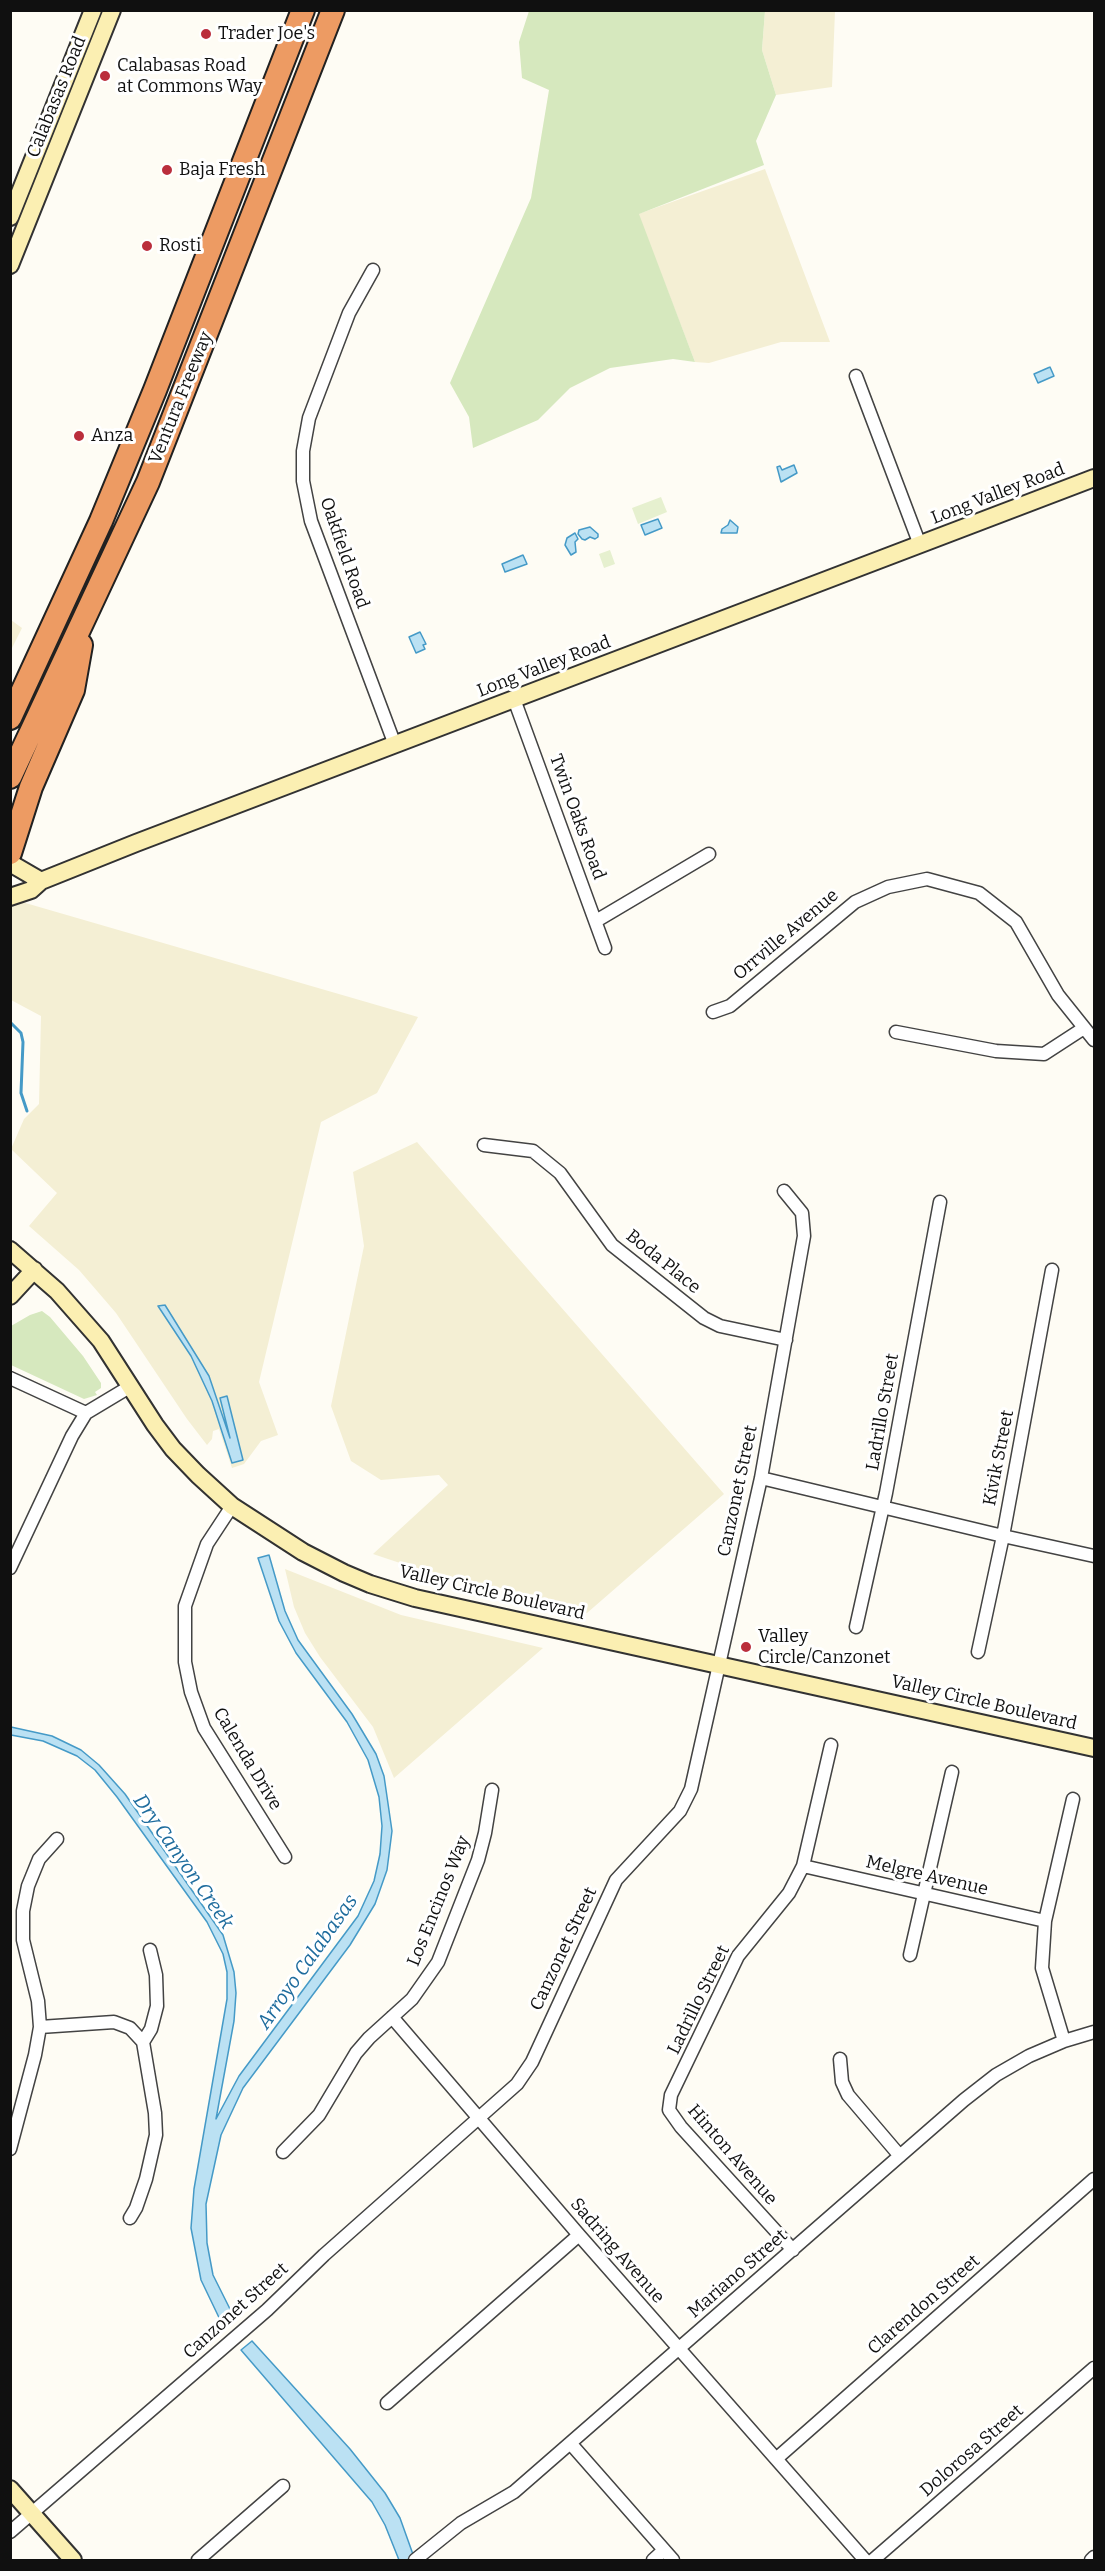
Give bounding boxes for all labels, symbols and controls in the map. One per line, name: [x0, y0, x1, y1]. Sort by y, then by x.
place label: Trader Joe's: [218, 23, 315, 45]
marker: Trader Joe's: [199, 27, 213, 41]
street label: Calabasas Road: [23, 33, 91, 161]
place label: Calabasas Road at Commons Way: [117, 55, 262, 98]
marker: Calabasas Road at Commons Way: [98, 69, 112, 83]
place label: Baja Fresh: [179, 159, 265, 181]
marker: Baja Fresh: [160, 163, 174, 177]
place label: Rosti: [159, 235, 201, 257]
marker: Rosti: [140, 239, 154, 253]
street label: Ventura Freeway: [145, 329, 217, 467]
place label: Anza: [91, 425, 133, 447]
marker: Anza: [72, 429, 86, 443]
street label: Long Valley Road: [928, 459, 1068, 529]
street label: Oakfield Road: [315, 495, 373, 611]
street label: Long Valley Road: [474, 632, 614, 702]
street label: Twin Oaks Road: [544, 751, 610, 883]
street label: Orrville Avenue: [729, 885, 843, 985]
street label: Boda Place: [621, 1225, 705, 1299]
street label: Ladrillo Street: [862, 1352, 904, 1472]
street label: Kivik Street: [979, 1408, 1019, 1508]
street label: Canzonet Street: [714, 1423, 762, 1559]
street label: Valley Circle Boulevard: [397, 1561, 587, 1625]
place label: Valley Circle/Canzonet: [758, 1626, 891, 1668]
marker: Valley Circle/Canzonet: [739, 1640, 753, 1654]
street label: Valley Circle Boulevard: [889, 1671, 1079, 1735]
street label: Calenda Drive: [208, 1704, 286, 1814]
water label: Dry Canyon Creek: [128, 1790, 238, 1934]
street label: Los Encinos Way: [403, 1833, 475, 1969]
street label: Melgre Avenue: [864, 1851, 990, 1901]
street label: Canzonet Street: [526, 1884, 602, 2014]
water label: Arroyo Calabasas: [253, 1890, 363, 2034]
street label: Ladrillo Street: [663, 1942, 735, 2058]
street label: Hinton Avenue: [683, 2100, 781, 2210]
street label: Sadring Avenue: [565, 2194, 669, 2308]
street label: Mariano Street: [684, 2225, 792, 2323]
street label: Clarendon Street: [864, 2250, 984, 2360]
street label: Canzonet Street: [179, 2258, 293, 2364]
street label: Dolorosa Street: [916, 2400, 1028, 2502]

